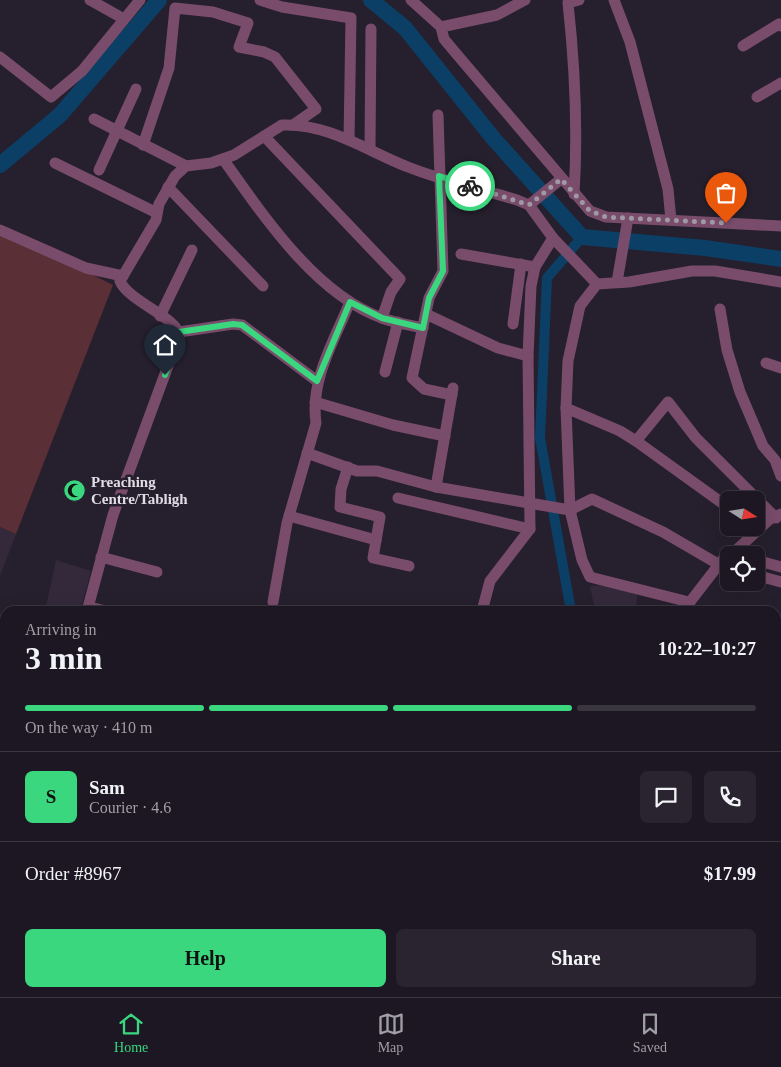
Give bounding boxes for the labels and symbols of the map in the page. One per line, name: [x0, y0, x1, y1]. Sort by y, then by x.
courier: [445, 161, 495, 211]
pin: [705, 172, 747, 223]
pin: [144, 324, 186, 375]
place label: Preaching Centre/Tabligh: [91, 474, 188, 507]
mosque icon: Preaching Centre/Tabligh: [63, 479, 87, 503]
north arrow: [720, 491, 765, 536]

